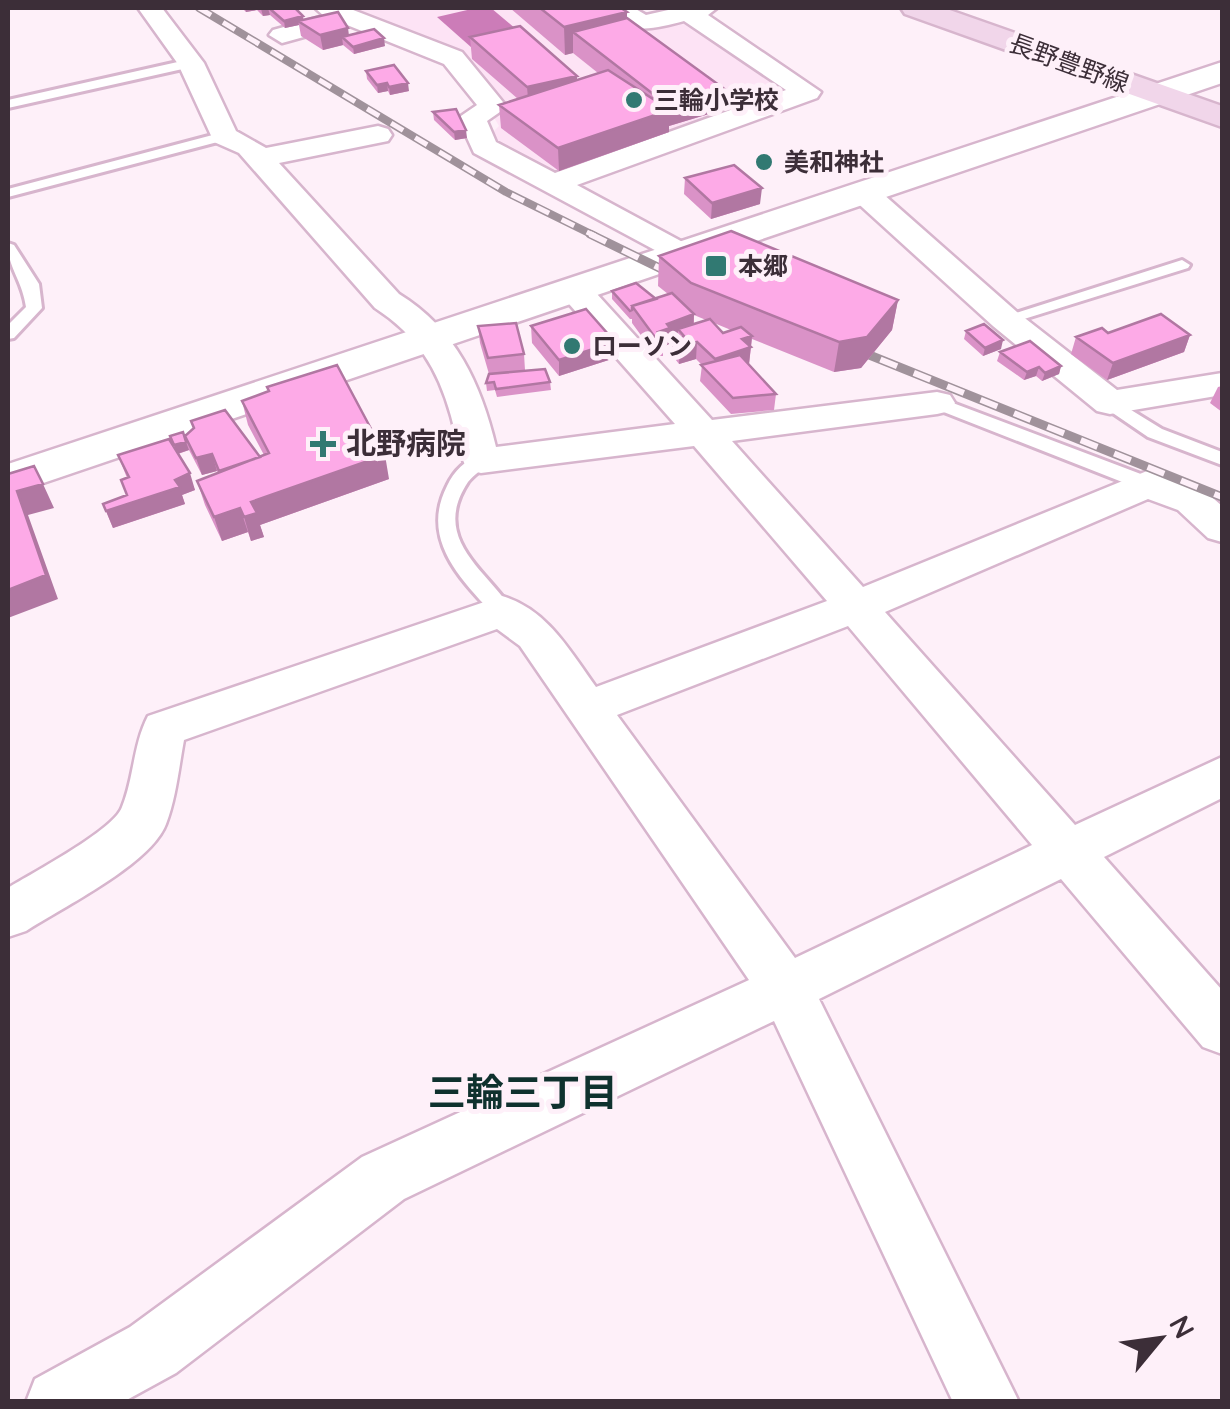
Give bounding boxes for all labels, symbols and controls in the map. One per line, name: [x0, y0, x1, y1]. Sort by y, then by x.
street label: 長野豊野線: [1005, 27, 1133, 98]
place label: 三輪小学校: [654, 84, 779, 115]
marker: 三輪小学校: [623, 89, 645, 111]
place label: 美和神社: [784, 146, 884, 177]
marker: 美和神社: [753, 151, 775, 173]
place label: 本郷: [738, 250, 788, 281]
marker: 本郷: [703, 253, 729, 279]
place label: ローソン: [592, 330, 692, 361]
marker: ローソン: [561, 335, 583, 357]
place label: 北野病院: [346, 424, 466, 462]
marker: 北野病院: [310, 431, 336, 457]
district label: 三輪三丁目: [428, 1068, 618, 1116]
north arrow: [1110, 1289, 1210, 1389]
text: N: [1162, 1309, 1203, 1344]

